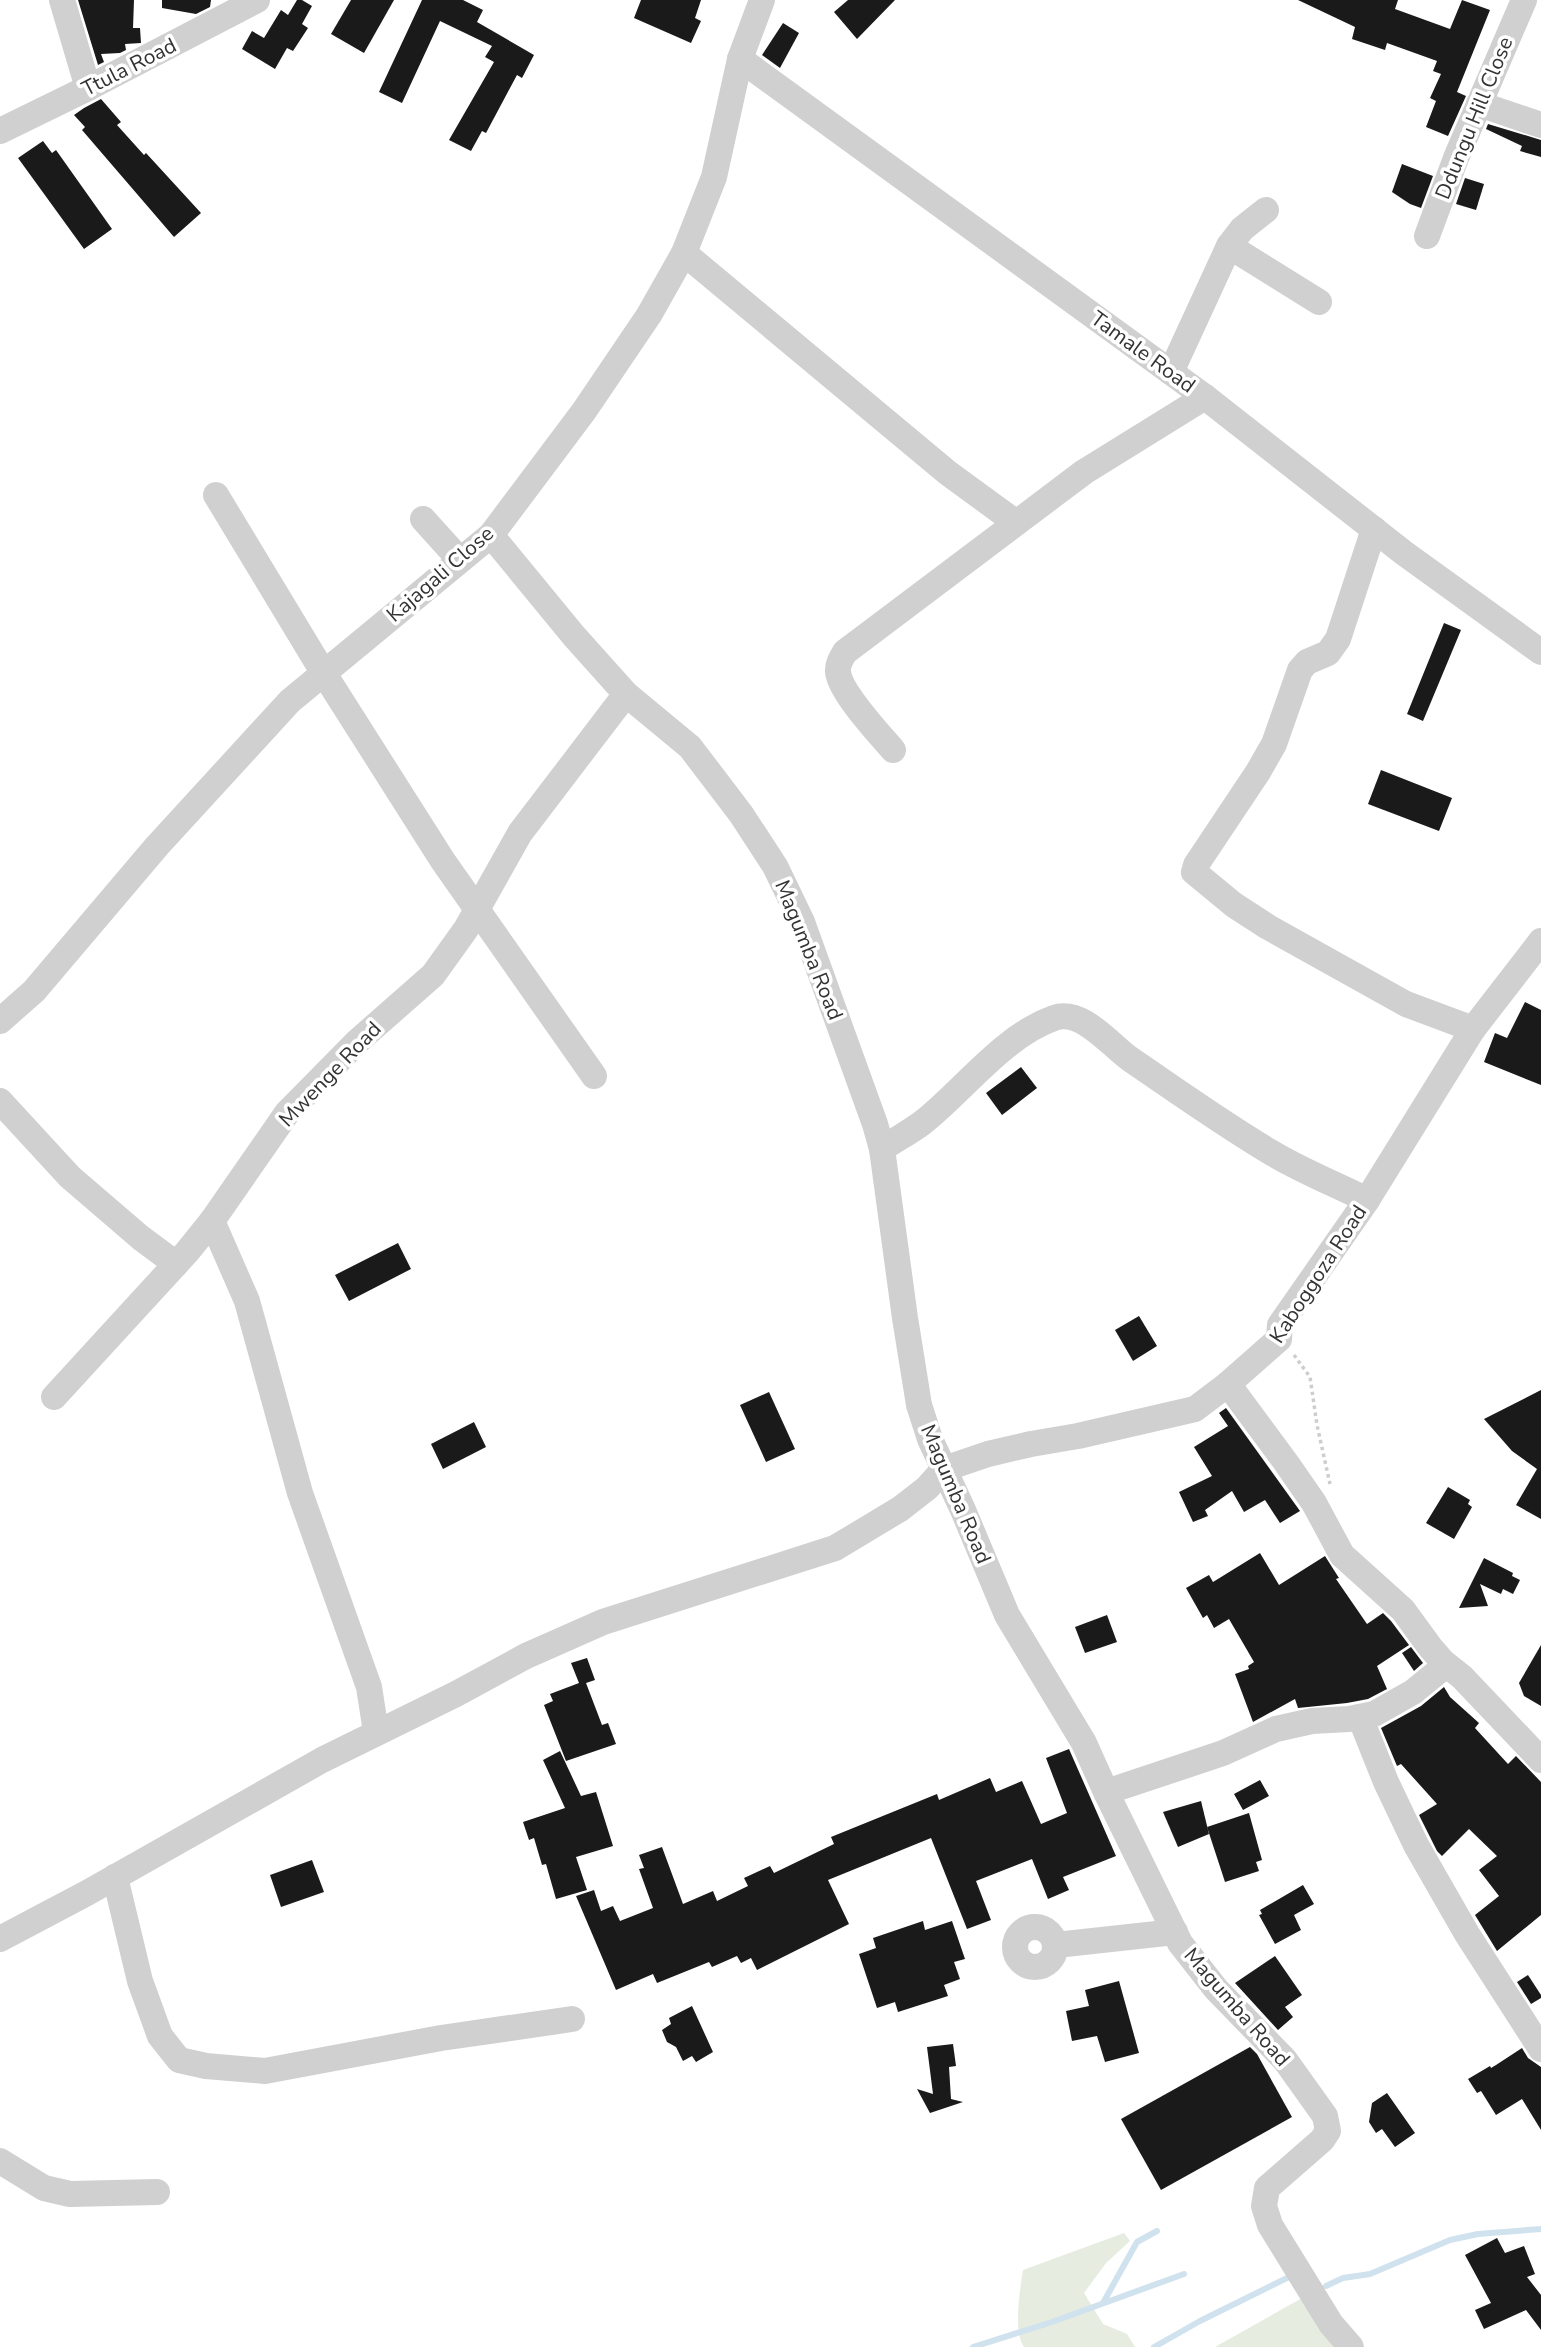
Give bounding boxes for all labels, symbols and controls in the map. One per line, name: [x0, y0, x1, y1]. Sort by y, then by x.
street label: Ttula Road: [77, 31, 181, 103]
street label: Ddungu Hill Close: [1429, 33, 1519, 203]
street label: Tamale Road: [1085, 305, 1201, 399]
street label: Kajagali Close: [380, 520, 500, 628]
street label: Magumba Road: [768, 876, 850, 1024]
street label: Mwenge Road: [273, 1015, 387, 1133]
street label: Kaboggoza Road: [1263, 1200, 1373, 1348]
street label: Magumba Road: [914, 1420, 998, 1568]
street label: Magumba Road: [1178, 1942, 1296, 2072]

